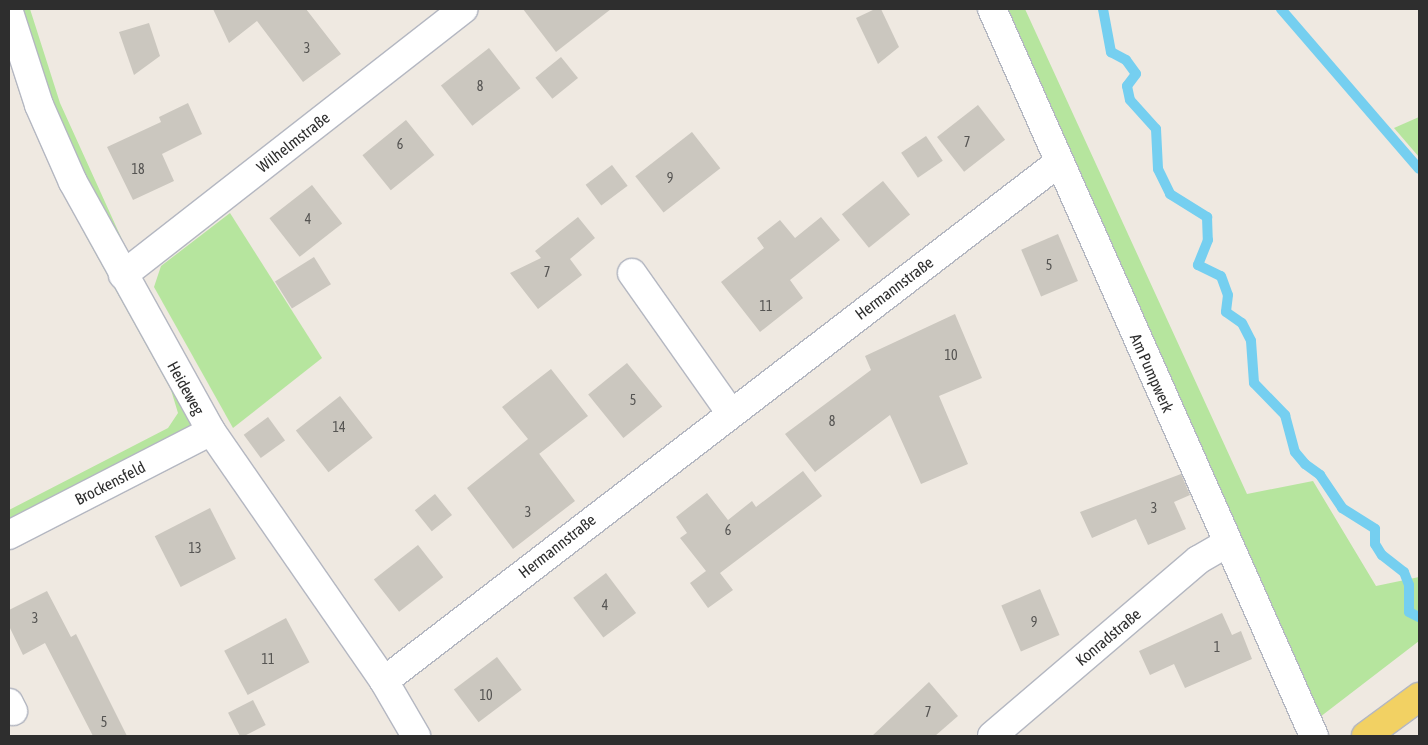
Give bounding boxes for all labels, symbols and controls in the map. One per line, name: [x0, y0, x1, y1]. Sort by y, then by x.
house number: 3: [304, 40, 310, 56]
house number: 8: [477, 78, 483, 94]
street label: Wilhelmstraße: [253, 108, 333, 176]
house number: 7: [964, 134, 970, 150]
house number: 6: [397, 136, 403, 152]
house number: 18: [131, 161, 145, 177]
house number: 9: [667, 170, 673, 186]
house number: 4: [305, 211, 311, 227]
street label: Hermannstraße: [851, 252, 937, 324]
house number: 5: [1046, 257, 1052, 273]
house number: 7: [544, 264, 550, 280]
house number: 11: [759, 298, 773, 314]
street label: Am Pumpwerk: [1126, 331, 1178, 415]
house number: 10: [944, 347, 958, 363]
street label: Heideweg: [163, 358, 209, 418]
house number: 5: [630, 392, 636, 408]
house number: 8: [829, 413, 835, 429]
house number: 14: [332, 419, 346, 435]
street label: Brockensfeld: [72, 457, 148, 509]
house number: 3: [1151, 500, 1157, 516]
house number: 3: [525, 504, 531, 520]
street label: Hermannstraße: [515, 510, 599, 582]
house number: 6: [725, 522, 731, 538]
house number: 13: [188, 540, 202, 556]
house number: 4: [602, 597, 608, 613]
street label: Konradstraße: [1072, 604, 1144, 670]
house number: 3: [32, 610, 38, 626]
house number: 9: [1031, 614, 1037, 630]
house number: 1: [1214, 639, 1220, 655]
house number: 11: [261, 651, 275, 667]
house number: 10: [479, 687, 493, 703]
house number: 7: [925, 704, 931, 720]
house number: 5: [101, 714, 107, 730]

